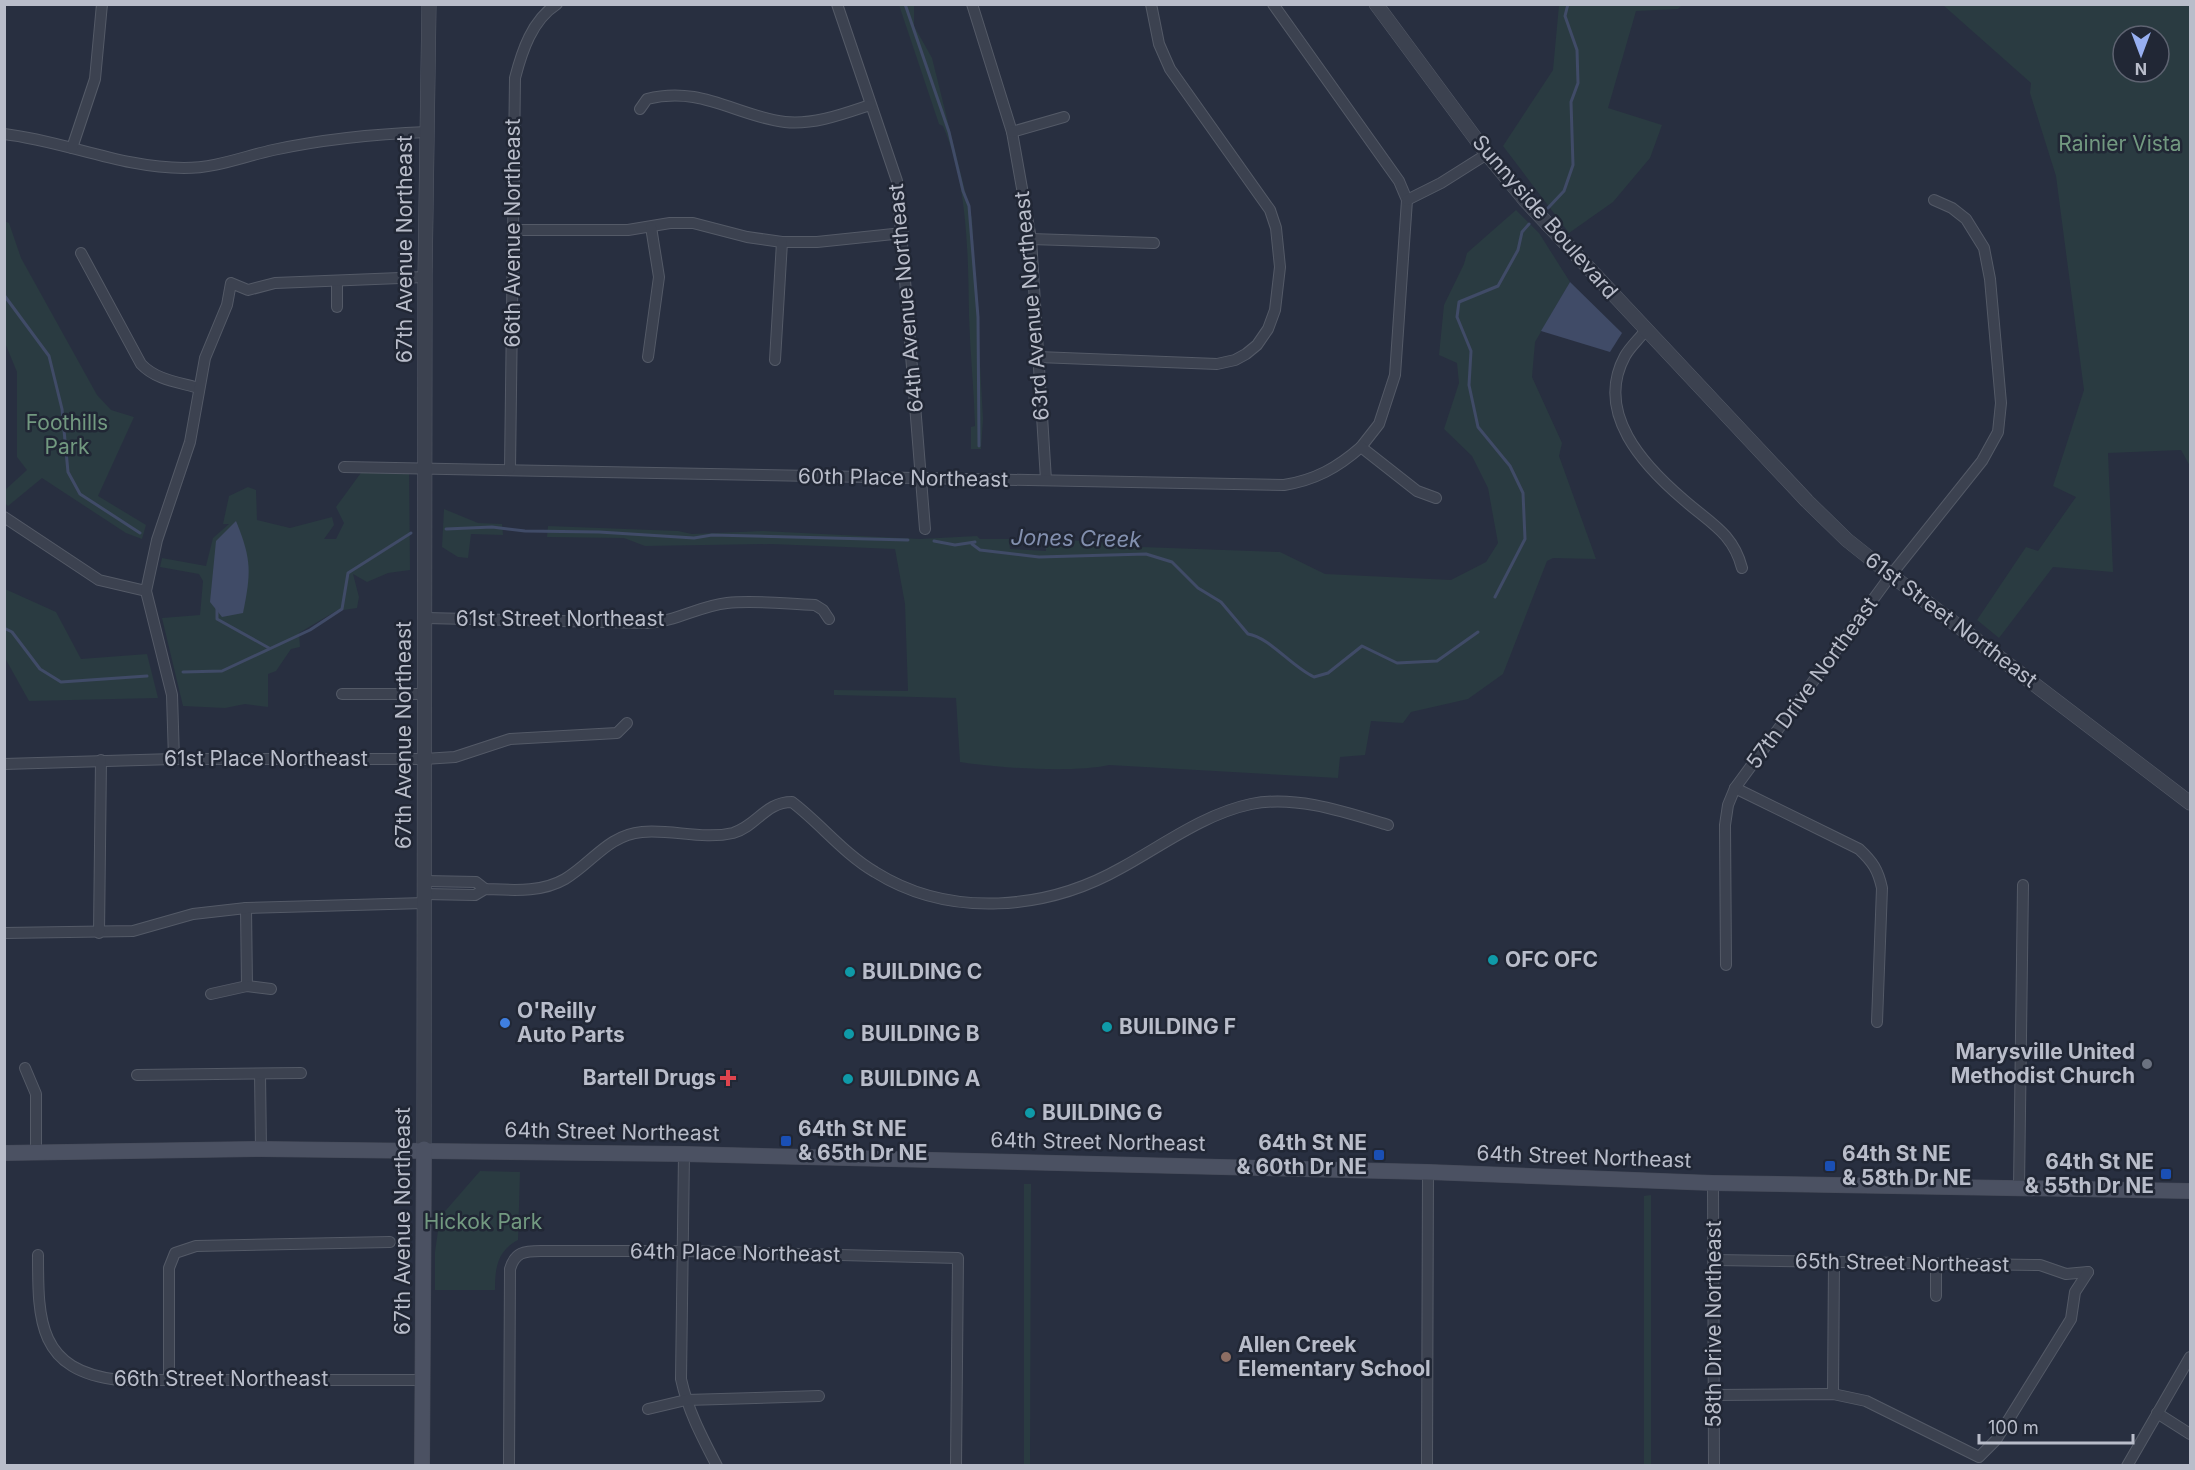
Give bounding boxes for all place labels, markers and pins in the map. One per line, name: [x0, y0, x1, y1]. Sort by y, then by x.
place label: OFC OFC: [1505, 947, 1598, 972]
marker: OFC OFC: [1486, 953, 1500, 967]
place label: BUILDING C: [862, 959, 982, 984]
marker: BUILDING C: [843, 965, 857, 979]
place label: O'Reilly Auto Parts: [517, 998, 625, 1047]
place label: BUILDING F: [1119, 1014, 1236, 1039]
marker: O'Reilly Auto Parts: [498, 1016, 512, 1030]
marker: BUILDING F: [1100, 1020, 1114, 1034]
place label: BUILDING B: [861, 1021, 980, 1046]
marker: BUILDING B: [842, 1027, 856, 1041]
place label: Marysville United Methodist Church: [1951, 1039, 2135, 1088]
marker: Marysville United Methodist Church: [2140, 1057, 2154, 1071]
place label: Bartell Drugs: [583, 1065, 716, 1090]
place label: BUILDING A: [860, 1066, 981, 1091]
marker: Bartell Drugs: [721, 1071, 735, 1085]
marker: BUILDING A: [841, 1072, 855, 1086]
place label: BUILDING G: [1042, 1100, 1163, 1125]
marker: BUILDING G: [1023, 1106, 1037, 1120]
place label: 64th St NE & 65th Dr NE: [798, 1116, 927, 1165]
place label: 64th St NE & 60th Dr NE: [1237, 1130, 1367, 1179]
marker: 64th St NE & 65th Dr NE: [779, 1134, 793, 1148]
place label: 64th St NE & 58th Dr NE: [1842, 1141, 1971, 1190]
marker: 64th St NE & 60th Dr NE: [1372, 1148, 1386, 1162]
place label: 64th St NE & 55th Dr NE: [2025, 1149, 2154, 1198]
marker: 64th St NE & 58th Dr NE: [1823, 1159, 1837, 1173]
marker: 64th St NE & 55th Dr NE: [2159, 1167, 2173, 1181]
place label: Allen Creek Elementary School: [1238, 1332, 1431, 1381]
marker: Allen Creek Elementary School: [1219, 1350, 1233, 1364]

